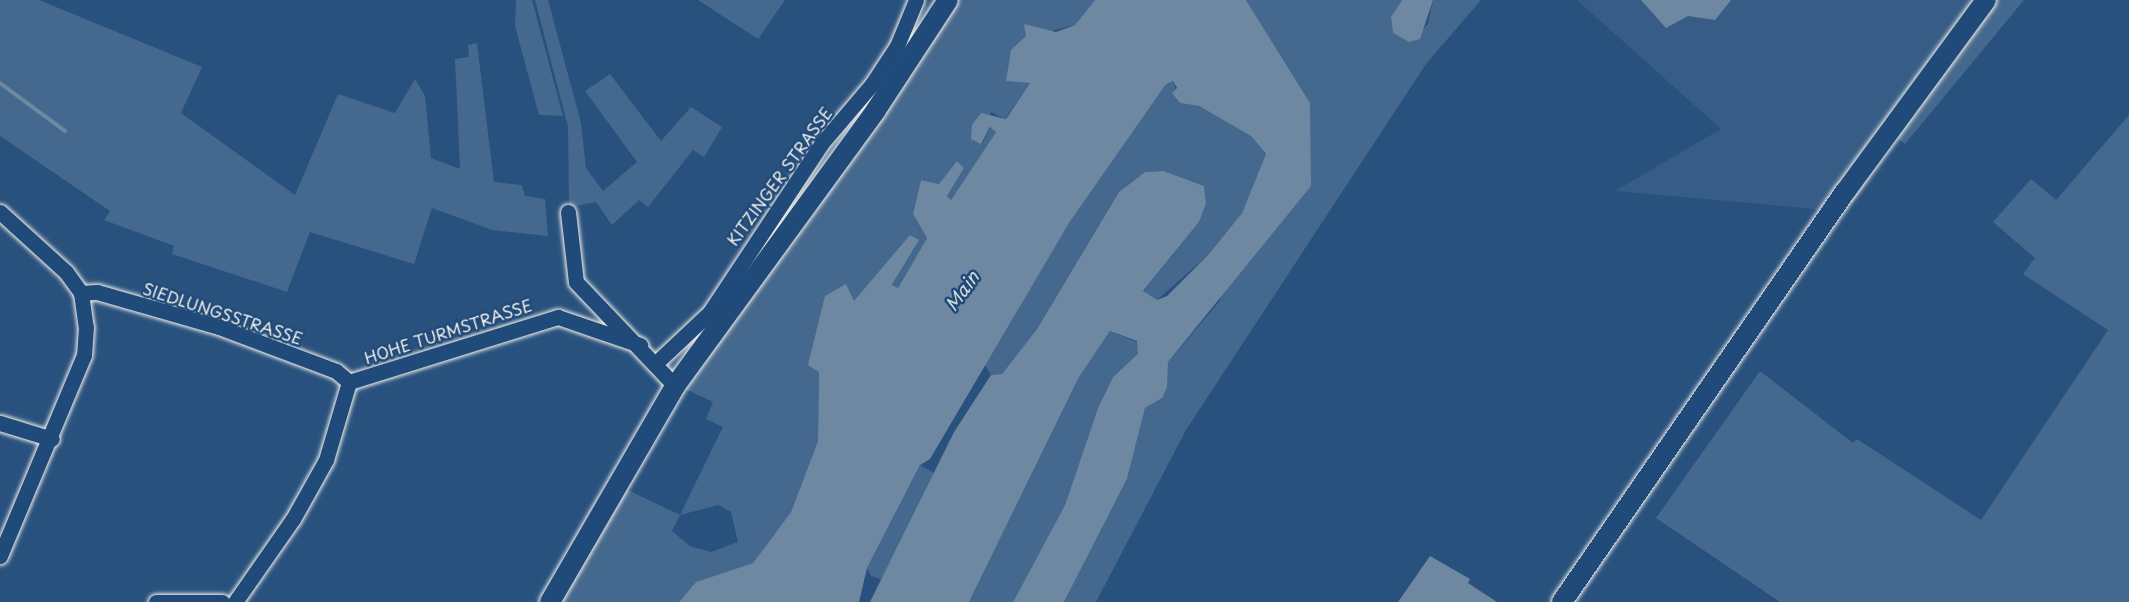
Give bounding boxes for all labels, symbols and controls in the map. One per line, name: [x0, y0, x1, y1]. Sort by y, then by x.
street label: KITZINGER STRASSE: [722, 102, 836, 250]
water label: Main: [940, 267, 984, 315]
street label: SIEDLUNGSSTRASSE: [141, 278, 305, 348]
street label: HOHE TURMSTRASSE: [361, 295, 535, 367]

